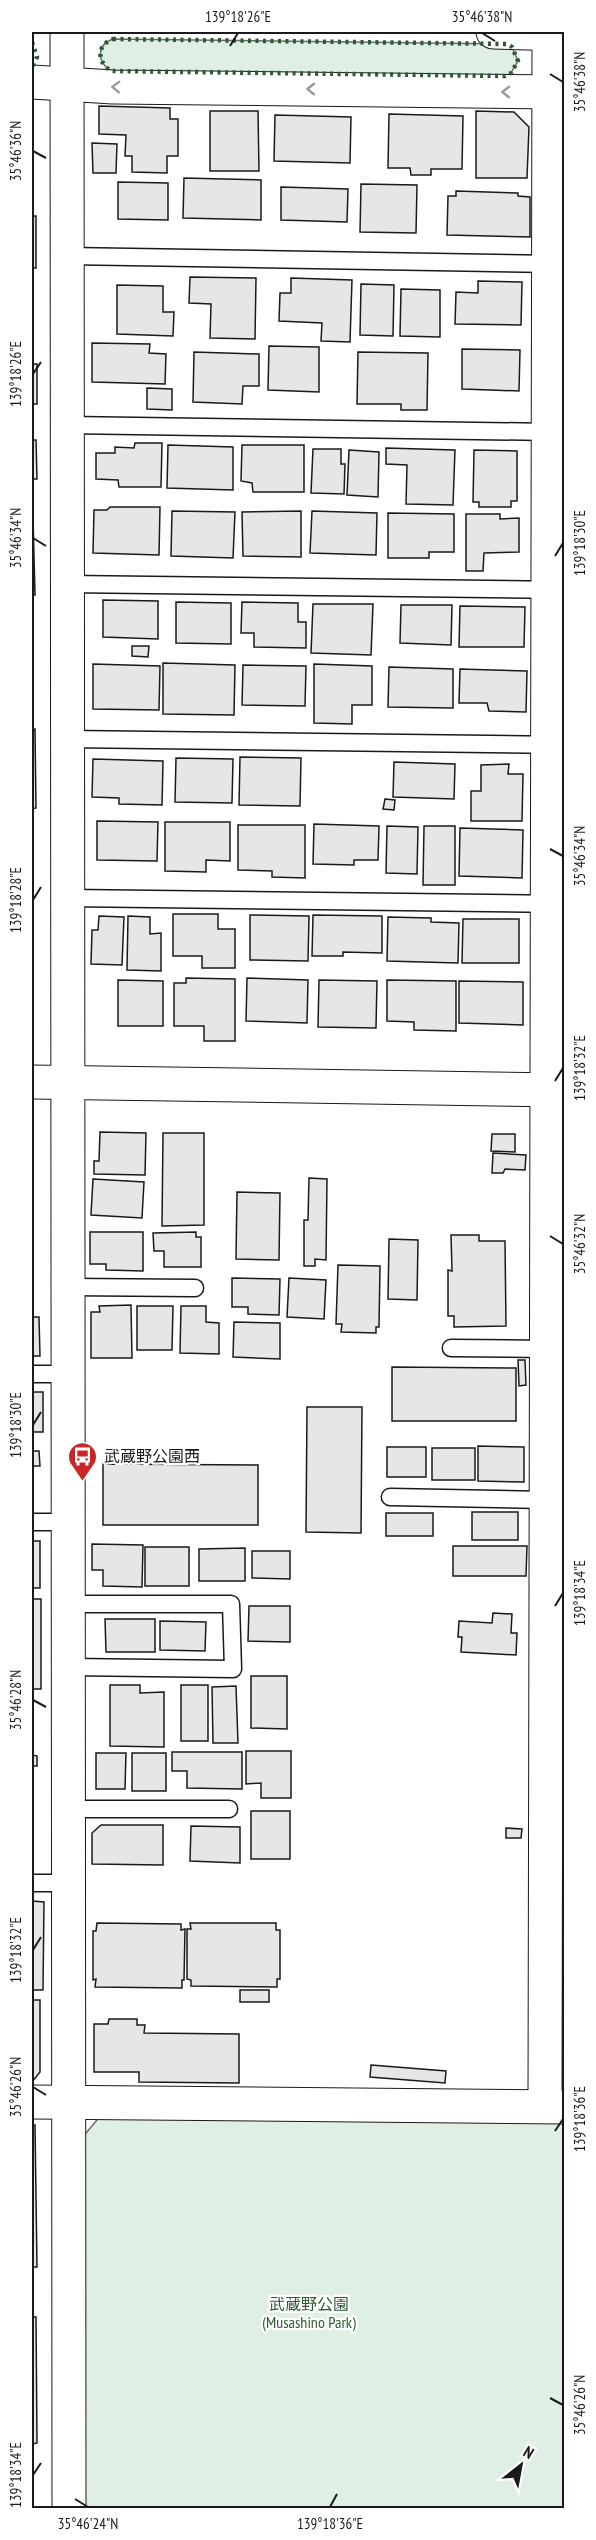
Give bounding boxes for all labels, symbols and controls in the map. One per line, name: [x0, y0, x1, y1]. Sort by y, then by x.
text: 139°18'26"E: [205, 7, 271, 26]
text: 35°46'38"N: [452, 7, 512, 26]
text: 35°46'38"N: [570, 52, 589, 112]
one-way arrow: [112, 80, 121, 93]
one-way arrow: [307, 83, 316, 95]
one-way arrow: [502, 86, 511, 98]
text: 35°46'36"N: [6, 121, 25, 181]
text: 139°18'26"E: [6, 341, 25, 407]
text: 35°46'34"N: [6, 508, 25, 568]
text: 139°18'30"E: [570, 510, 589, 576]
text: 35°46'34"N: [570, 826, 589, 886]
text: 139°18'28"E: [6, 867, 25, 933]
text: 139°18'32"E: [570, 1035, 589, 1101]
text: 35°46'32"N: [570, 1214, 589, 1274]
text: 139°18'30"E: [6, 1392, 25, 1458]
bus stop icon: 武蔵野公園西: [67, 1440, 99, 1482]
place label: 武蔵野公園西: [104, 1446, 200, 1466]
text: 139°18'34"E: [570, 1560, 589, 1626]
text: 35°46'28"N: [6, 1670, 25, 1730]
text: 139°18'32"E: [6, 1917, 25, 1983]
text: 35°46'26"N: [6, 2057, 25, 2117]
text: 139°18'36"E: [570, 2086, 589, 2152]
park label: 武蔵野公園 (Musashino Park): [262, 2294, 356, 2332]
text: 35°46'26"N: [570, 2375, 589, 2435]
north arrow: [491, 2435, 551, 2495]
text: N: [520, 2441, 538, 2463]
text: 139°18'34"E: [6, 2442, 25, 2508]
text: 35°46'24"N: [58, 2514, 118, 2533]
text: 139°18'36"E: [297, 2514, 363, 2533]

